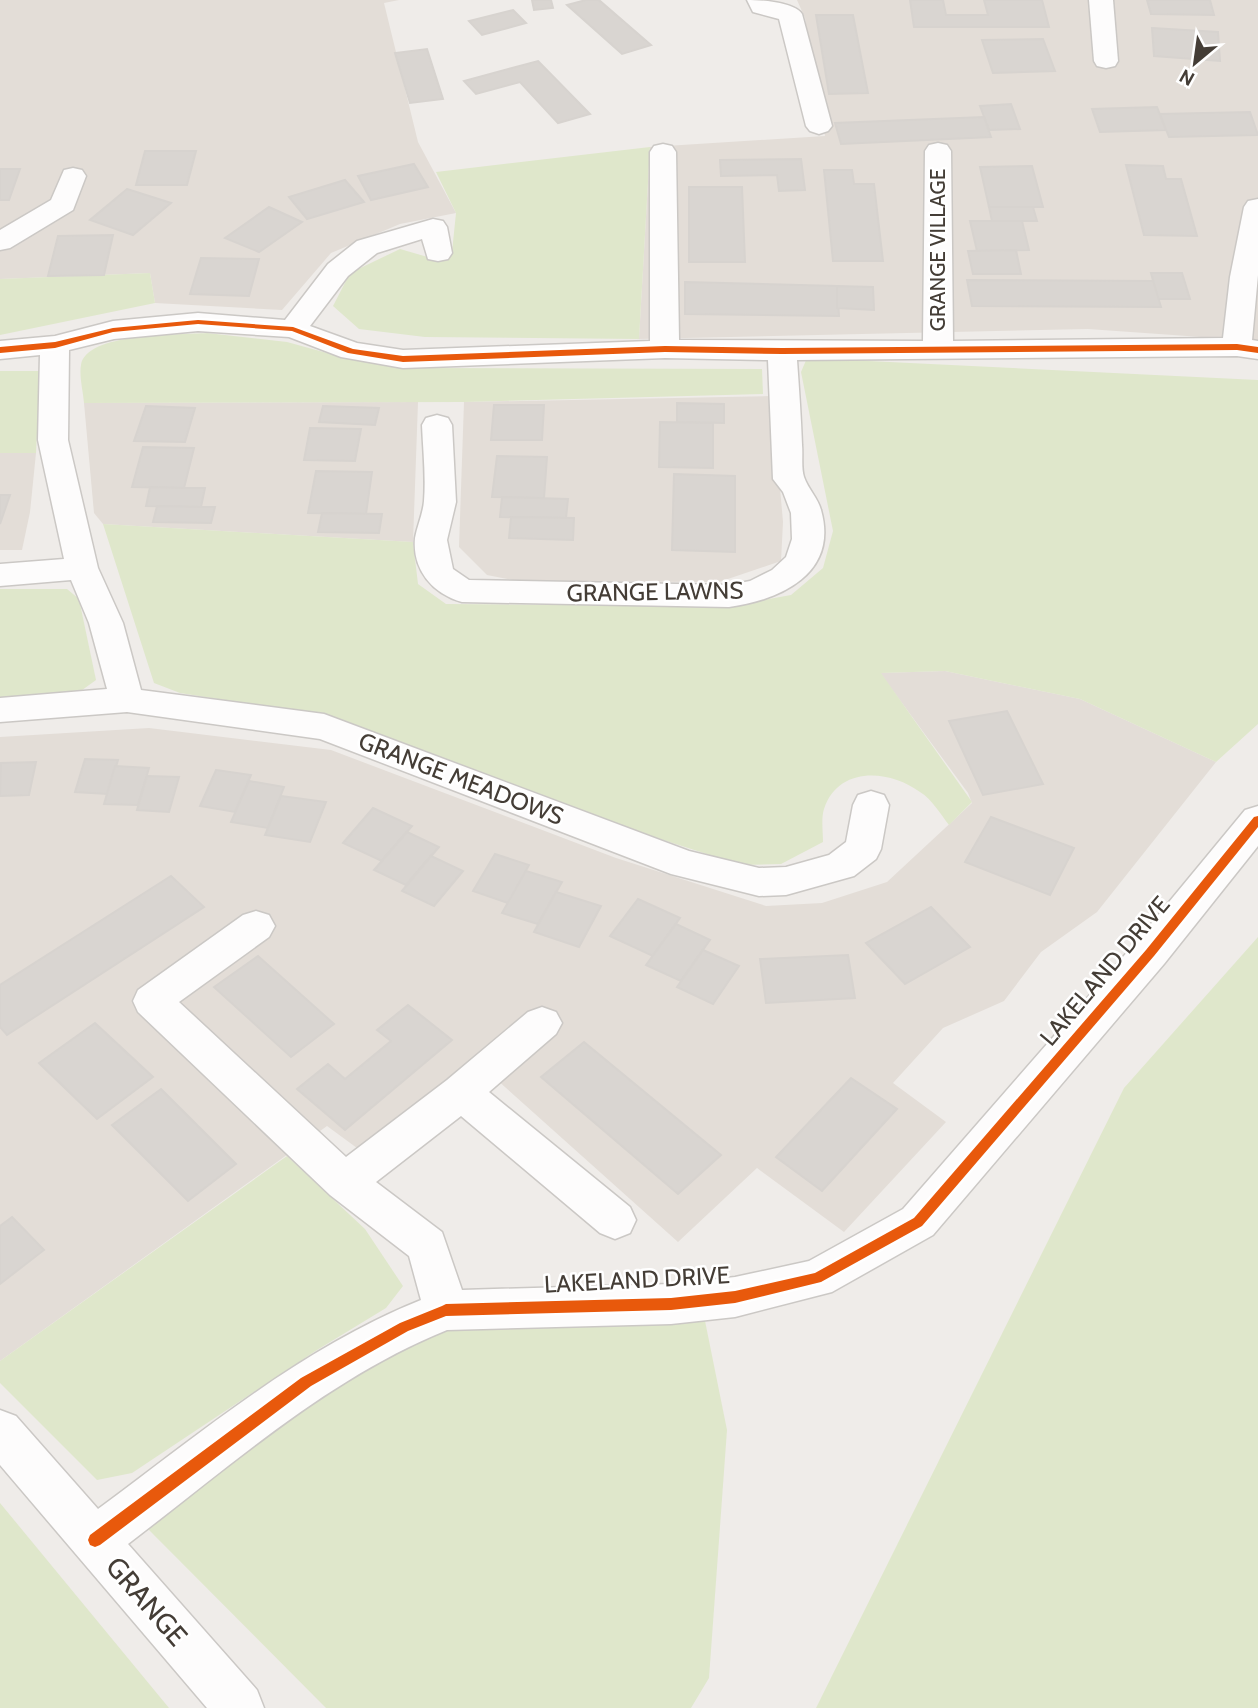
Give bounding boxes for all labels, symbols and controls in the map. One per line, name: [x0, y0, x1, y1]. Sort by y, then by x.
north arrow: [1160, 28, 1230, 98]
text: N: [1176, 64, 1198, 91]
street label: GRANGE VILLAGE: [925, 169, 950, 331]
street label: GRANGE LAWNS: [566, 575, 744, 608]
street label: GRANGE MEADOWS: [355, 726, 568, 831]
street label: LAKELAND DRIVE: [1034, 890, 1176, 1051]
street label: LAKELAND DRIVE: [543, 1260, 731, 1299]
street label: GRANGE: [99, 1549, 195, 1653]

